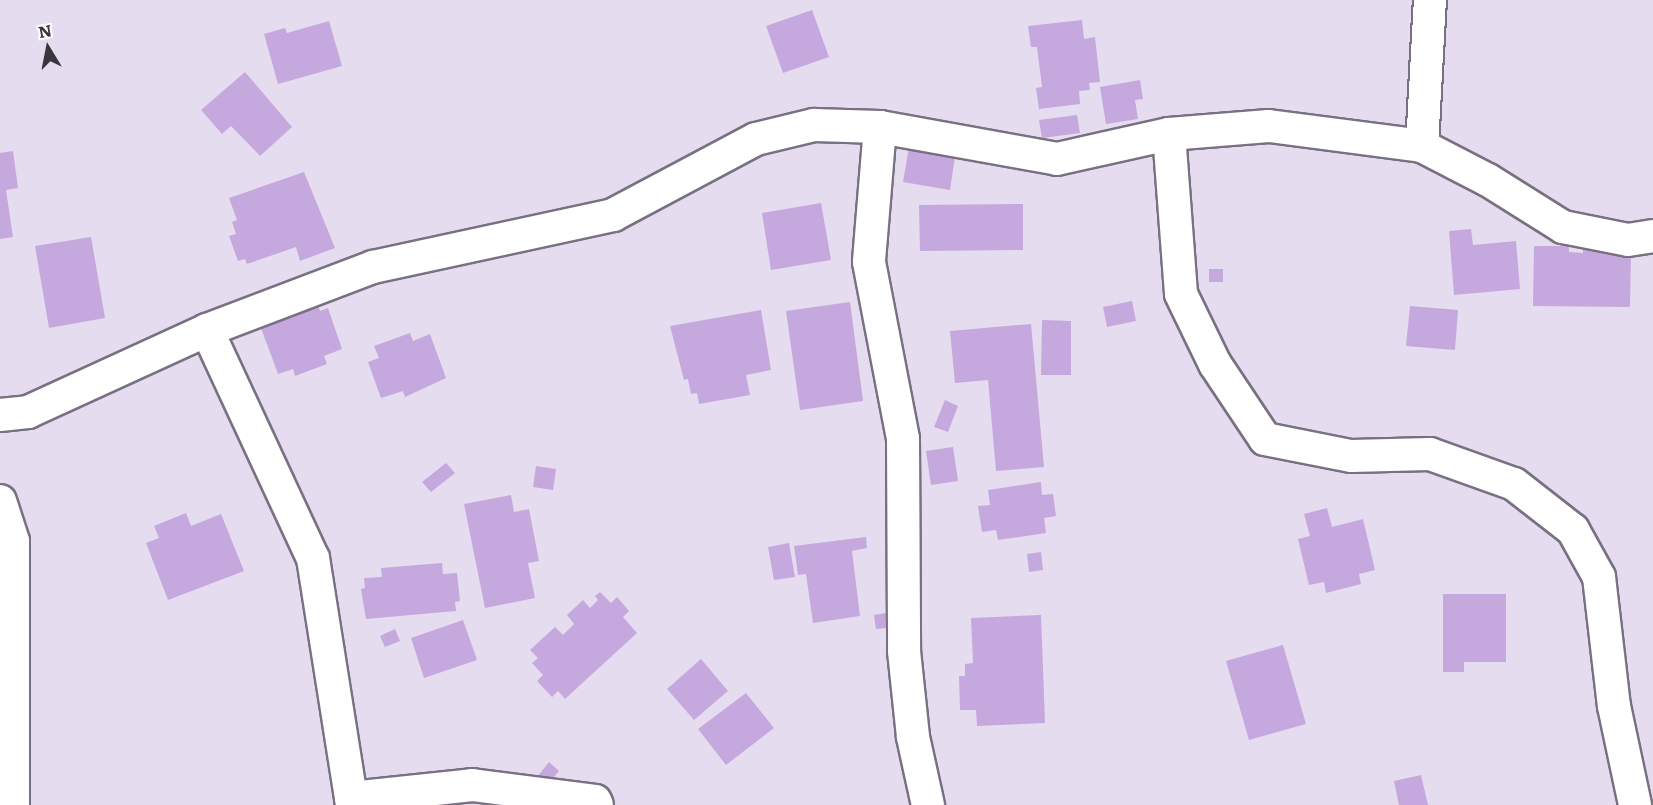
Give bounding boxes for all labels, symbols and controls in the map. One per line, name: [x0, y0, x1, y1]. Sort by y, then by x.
text: N: [36, 17, 54, 43]
north arrow: [18, 18, 78, 78]

